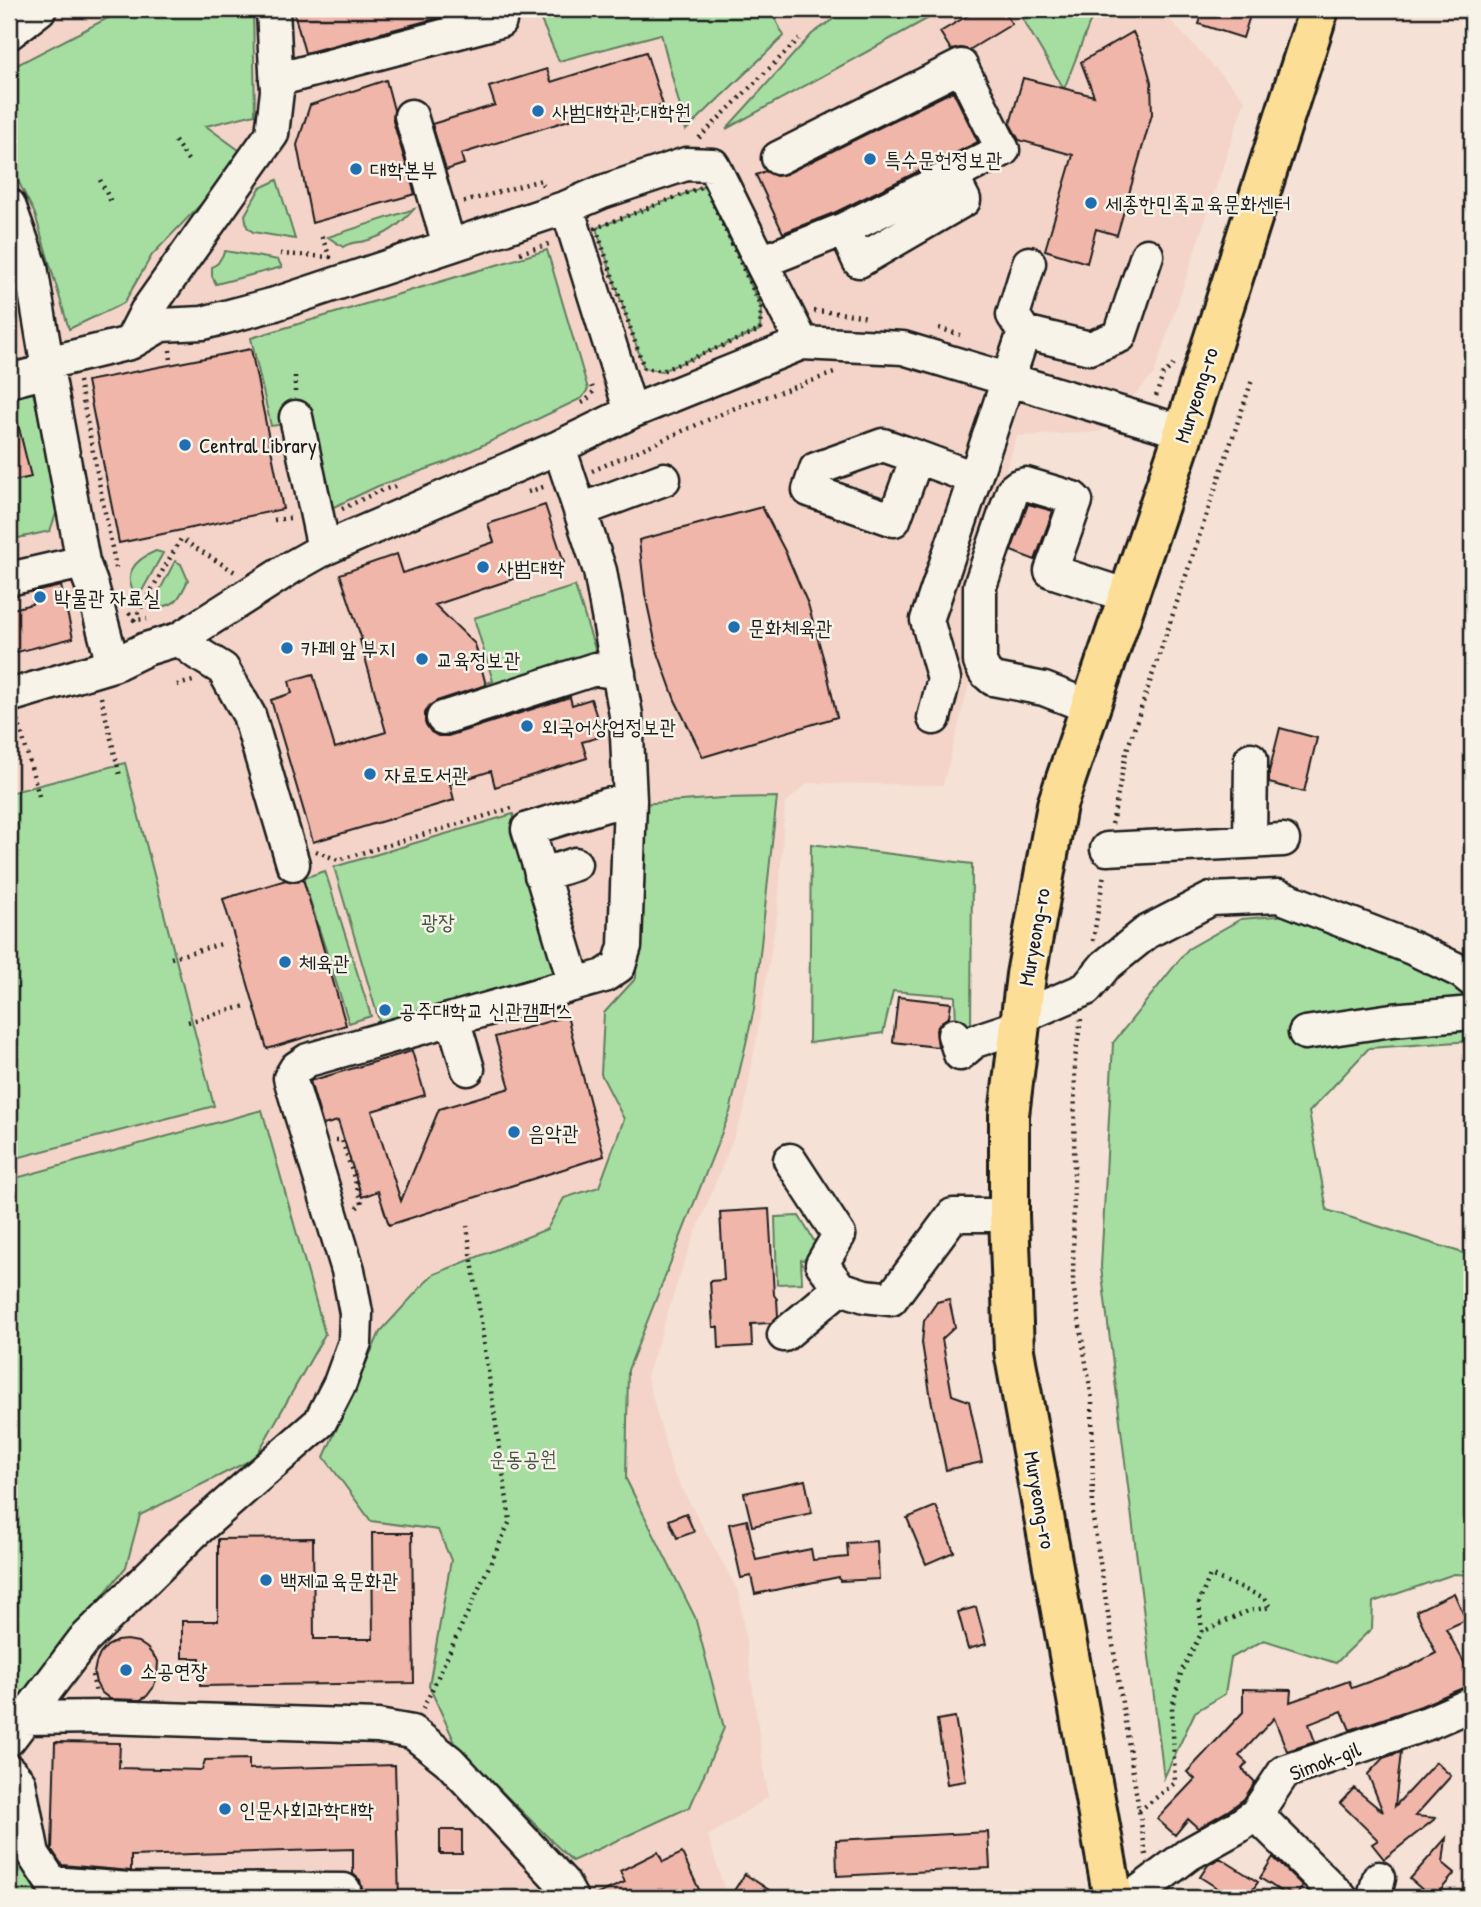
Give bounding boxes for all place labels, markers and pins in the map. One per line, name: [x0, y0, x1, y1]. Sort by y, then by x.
place label: 사범대학관,대학원: [552, 97, 691, 126]
marker: 사범대학관,대학원: [530, 103, 546, 119]
place label: 특수문헌정보관: [884, 145, 1002, 174]
marker: 특수문헌정보관: [862, 151, 878, 167]
place label: 대학본부: [370, 155, 438, 184]
marker: 대학본부: [348, 161, 364, 177]
place label: 세종한민족교육문화센터: [1105, 189, 1291, 218]
marker: 세종한민족교육문화센터: [1083, 195, 1099, 211]
place label: Central Library: [199, 431, 317, 460]
marker: Central Library: [177, 437, 193, 453]
place label: 사범대학: [497, 553, 565, 582]
marker: 사범대학: [475, 559, 491, 575]
place label: 박물관 자료실: [54, 583, 160, 612]
marker: 박물관 자료실: [32, 589, 48, 605]
place label: 문화체육관: [748, 613, 833, 642]
marker: 문화체육관: [726, 619, 742, 635]
place label: 카페 앞 부지: [301, 634, 395, 663]
marker: 카페 앞 부지: [279, 640, 295, 656]
place label: 교육정보관: [436, 645, 521, 674]
marker: 교육정보관: [414, 651, 430, 667]
place label: 외국어상업정보관: [541, 712, 676, 741]
marker: 외국어상업정보관: [519, 718, 535, 734]
place label: 자료도서관: [384, 760, 469, 789]
marker: 자료도서관: [362, 766, 378, 782]
place label: 체육관: [299, 948, 350, 977]
marker: 체육관: [277, 954, 293, 970]
place label: 공주대학교 신관캠퍼스: [399, 996, 573, 1025]
marker: 공주대학교 신관캠퍼스: [377, 1002, 393, 1018]
place label: 음악관: [528, 1118, 579, 1147]
marker: 음악관: [506, 1124, 522, 1140]
place label: 백제교육문화관: [280, 1566, 398, 1595]
marker: 백제교육문화관: [258, 1572, 274, 1588]
place label: 소공연장: [140, 1656, 208, 1685]
marker: 소공연장: [118, 1662, 134, 1678]
place label: 인문사회과학대학: [239, 1795, 374, 1824]
marker: 인문사회과학대학: [217, 1801, 233, 1817]

